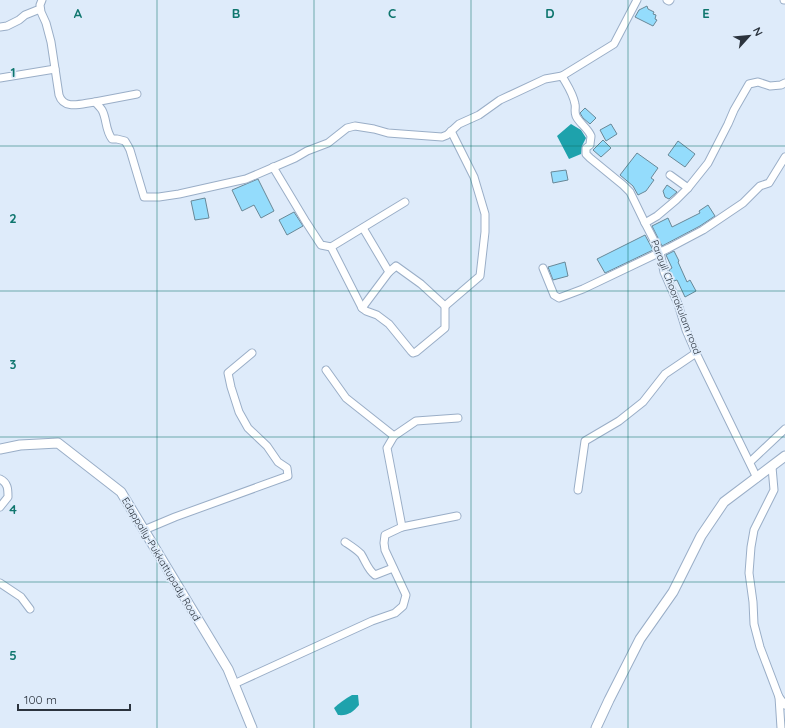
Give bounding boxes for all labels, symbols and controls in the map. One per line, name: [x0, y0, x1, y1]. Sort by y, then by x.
text: A: [74, 5, 83, 21]
text: B: [232, 5, 240, 21]
text: C: [388, 5, 396, 21]
text: D: [545, 5, 555, 21]
text: E: [702, 5, 710, 21]
north arrow: [729, 16, 769, 56]
text: N: [750, 25, 766, 38]
text: 1: [10, 64, 16, 80]
text: 2: [9, 210, 17, 226]
street label: Parayil Choorakulam road: [648, 238, 704, 356]
text: 3: [10, 356, 17, 372]
street label: Edappally-Pukkattupady Road: [119, 495, 203, 623]
text: 4: [9, 501, 17, 517]
text: 5: [9, 647, 17, 663]
scale bar: [18, 686, 130, 712]
text: 100 m: [24, 692, 57, 707]

